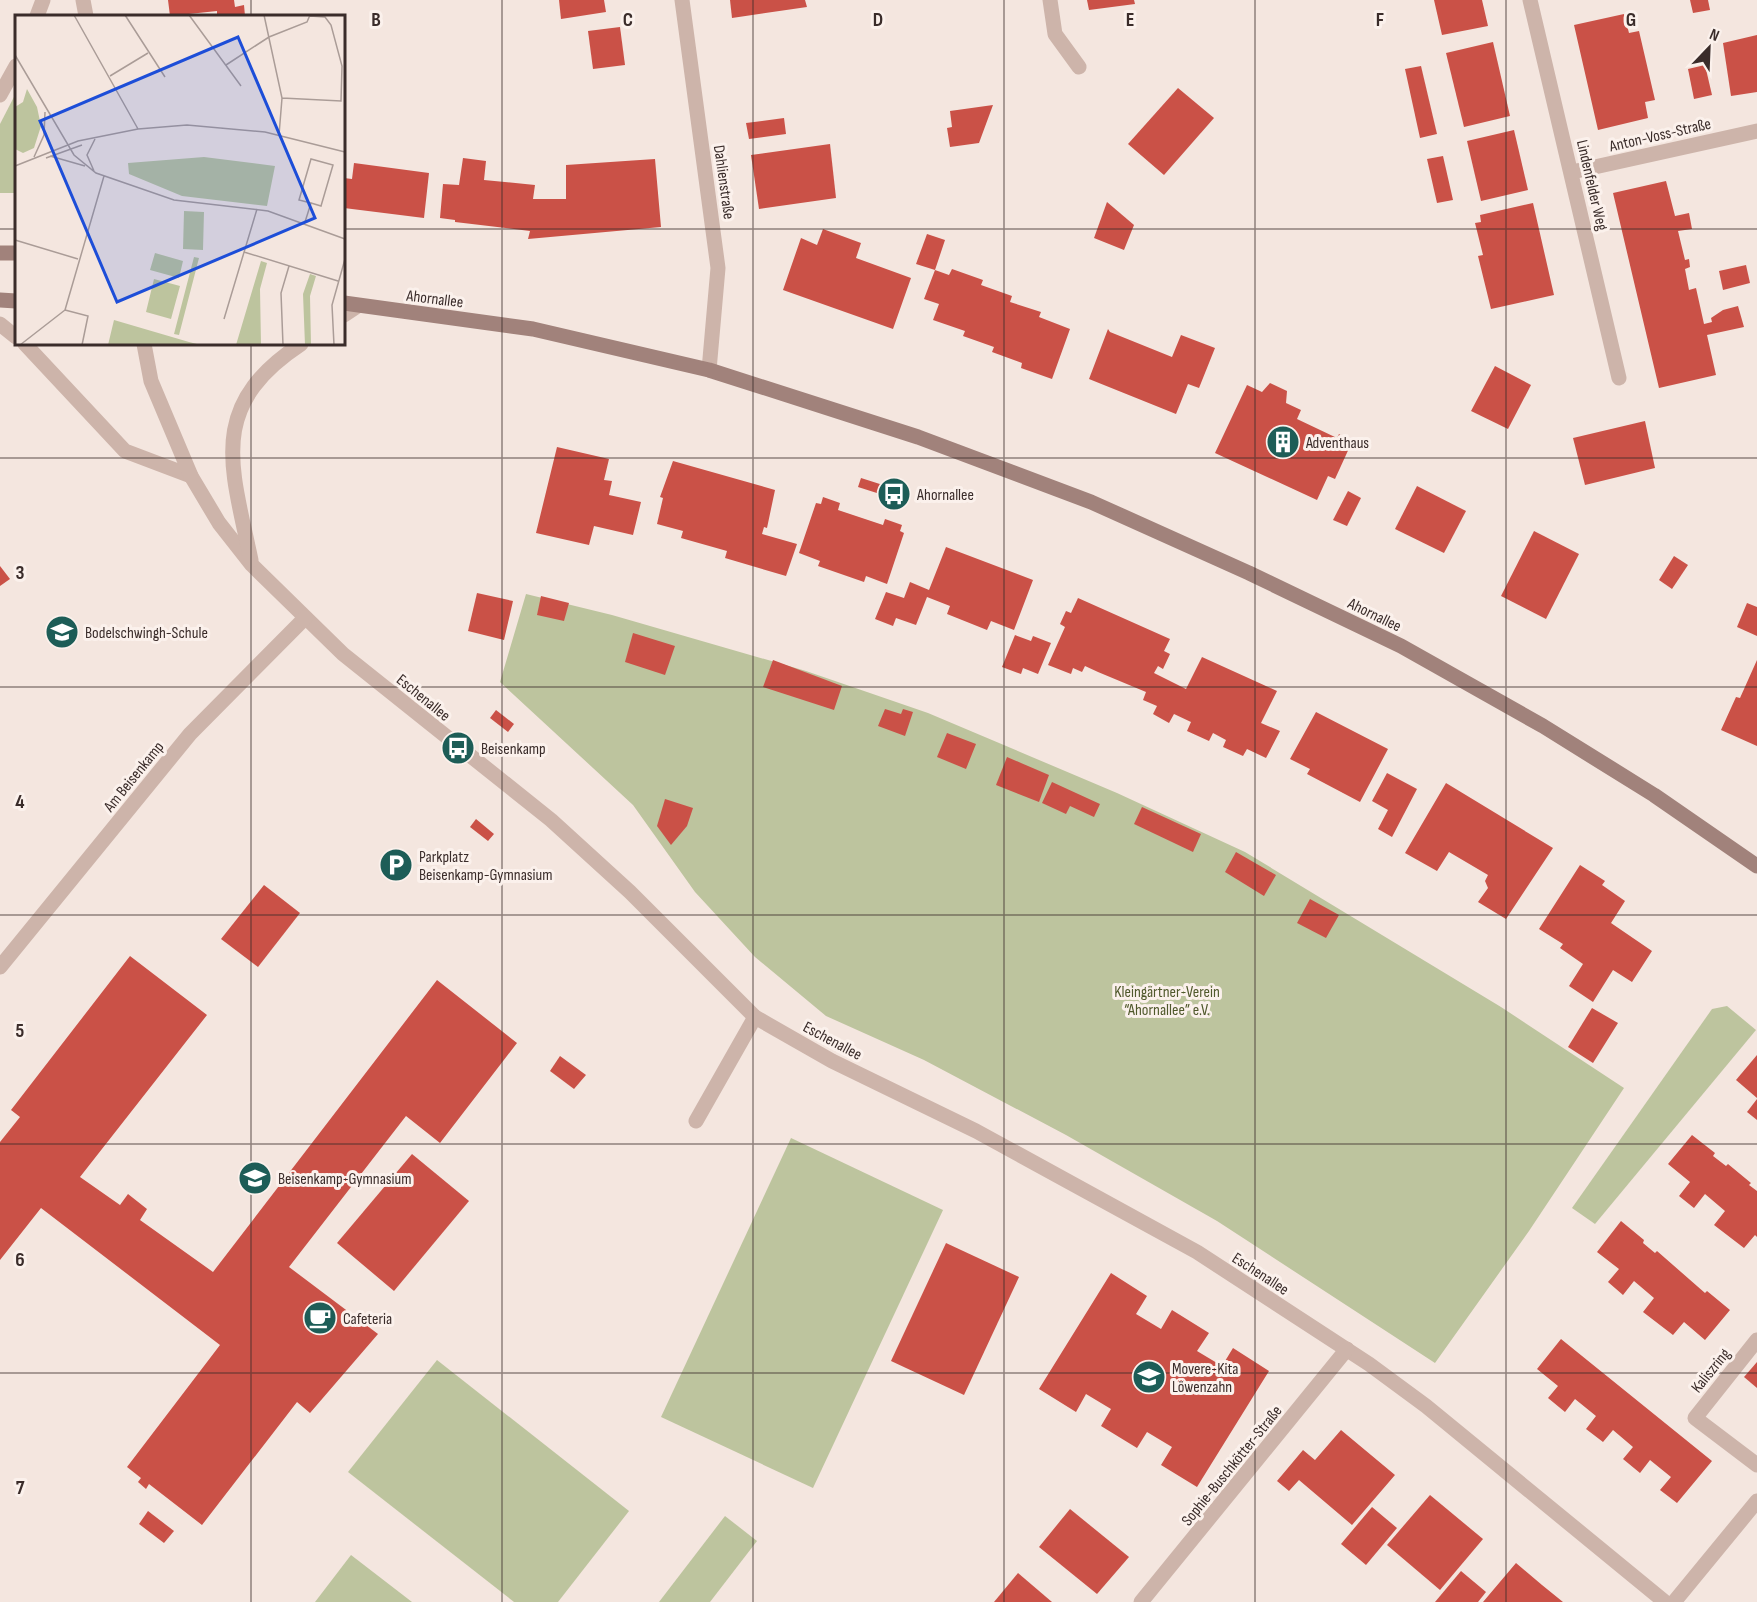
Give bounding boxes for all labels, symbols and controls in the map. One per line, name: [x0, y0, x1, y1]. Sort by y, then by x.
text: B: [371, 8, 381, 32]
text: C: [623, 8, 633, 32]
text: D: [873, 8, 883, 32]
text: E: [1126, 8, 1134, 32]
text: F: [1376, 8, 1384, 32]
text: G: [1626, 8, 1636, 32]
inset map: [15, 15, 345, 345]
north arrow: [1679, 18, 1739, 78]
text: N: [1707, 25, 1722, 46]
street label: Anton-Voss-Straße: [1607, 115, 1713, 157]
street label: Lindenfelder Weg: [1572, 138, 1611, 233]
street label: Dahlienstraße: [709, 144, 738, 220]
street label: Ahornallee: [404, 286, 464, 312]
building icon: Adventhaus: [1265, 424, 1301, 460]
place label: Adventhaus: [1305, 434, 1369, 453]
bus stop icon: Ahornallee: [876, 476, 912, 512]
place label: Ahornallee: [916, 486, 974, 505]
text: 3: [16, 561, 25, 585]
street label: Ahornallee: [1344, 594, 1404, 636]
school or university icon: Bodelschwingh-Schule: [44, 614, 80, 650]
place label: Bodelschwingh-Schule: [85, 624, 208, 643]
street label: Eschenallee: [392, 671, 454, 726]
bus stop icon: Beisenkamp: [440, 730, 476, 766]
street label: Am Beisenkamp: [100, 738, 168, 817]
place label: Beisenkamp: [481, 740, 546, 759]
text: 4: [15, 790, 25, 814]
parking icon: Parkplatz Beisenkamp-Gymnasium: [378, 847, 414, 883]
place label: Parkplatz Beisenkamp-Gymnasium: [419, 848, 553, 885]
park label: Kleingärtner-Verein “Ahornallee” e.V.: [1114, 983, 1220, 1020]
street label: Eschenallee: [800, 1018, 865, 1065]
text: 5: [16, 1019, 25, 1043]
school or university icon: Beisenkamp-Gymnasium: [237, 1160, 273, 1196]
place label: Beisenkamp-Gymnasium: [278, 1170, 412, 1189]
text: 6: [15, 1248, 25, 1272]
street label: Eschenallee: [1228, 1249, 1292, 1300]
cafe icon: Cafeteria: [302, 1300, 338, 1336]
place label: Cafeteria: [343, 1310, 392, 1329]
street label: Kaliszring: [1688, 1345, 1735, 1397]
school or university icon: Movere-Kita Löwenzahn: [1131, 1359, 1167, 1395]
place label: Movere-Kita Löwenzahn: [1172, 1360, 1238, 1397]
street label: Sophie-Buschkötter-Straße: [1178, 1402, 1287, 1530]
text: 7: [16, 1476, 25, 1500]

